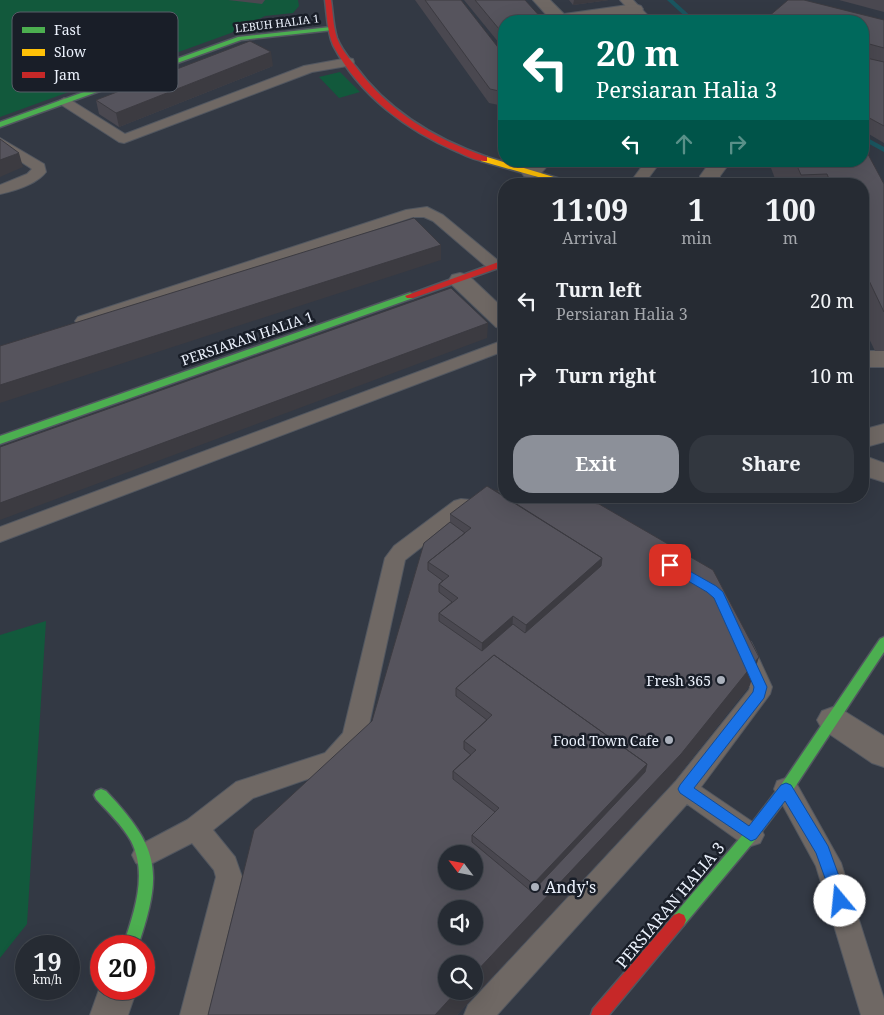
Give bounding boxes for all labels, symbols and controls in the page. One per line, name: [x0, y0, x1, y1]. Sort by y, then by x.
street label: LEBUH HALIA 1: [234, 10, 320, 36]
legend: [12, 12, 178, 92]
text: Fast: [54, 20, 81, 39]
text: 20 m: [596, 29, 679, 76]
icon: left: [513, 35, 578, 100]
text: Slow: [54, 42, 87, 61]
text: Jam: [53, 65, 80, 84]
text: Persiaran Halia 3: [596, 74, 777, 104]
icon: left: [617, 130, 645, 158]
icon: ahead: [670, 130, 698, 158]
icon: right: [723, 130, 751, 158]
text: 11:09: [551, 189, 628, 230]
text: 1: [688, 189, 705, 230]
text: 100: [765, 189, 816, 230]
text: Arrival: [562, 227, 617, 249]
text: min: [681, 227, 712, 249]
text: m: [783, 227, 798, 249]
text: Turn left: [556, 277, 642, 303]
icon: left: [513, 287, 541, 315]
text: 20 m: [810, 288, 854, 314]
text: Persiaran Halia 3: [556, 303, 688, 325]
street label: PERSIARAN HALIA 1: [178, 306, 316, 370]
icon: right: [513, 362, 541, 390]
text: Turn right: [556, 363, 656, 389]
text: 10 m: [810, 363, 854, 389]
button: Exit: [513, 435, 679, 493]
button: Share: [689, 435, 854, 493]
pin: [649, 544, 691, 586]
icon: arrive: [656, 551, 684, 579]
place label: Fresh 365: [646, 671, 711, 690]
marker: Fresh 365: [715, 674, 727, 686]
place label: Food Town Cafe: [553, 731, 659, 750]
marker: Food Town Cafe: [663, 734, 675, 746]
street label: PERSIARAN HALIA 3: [611, 837, 729, 973]
north arrow: [438, 845, 482, 890]
map controls: [438, 845, 483, 1000]
position arrow: [813, 874, 865, 926]
place label: Andy's: [545, 876, 596, 898]
marker: Andy's: [529, 881, 541, 893]
button: sound: [438, 900, 483, 945]
speed limit sign: 20: [90, 935, 155, 1000]
text: 19: [33, 944, 62, 978]
button: search: [438, 955, 483, 1000]
text: km/h: [33, 971, 62, 988]

